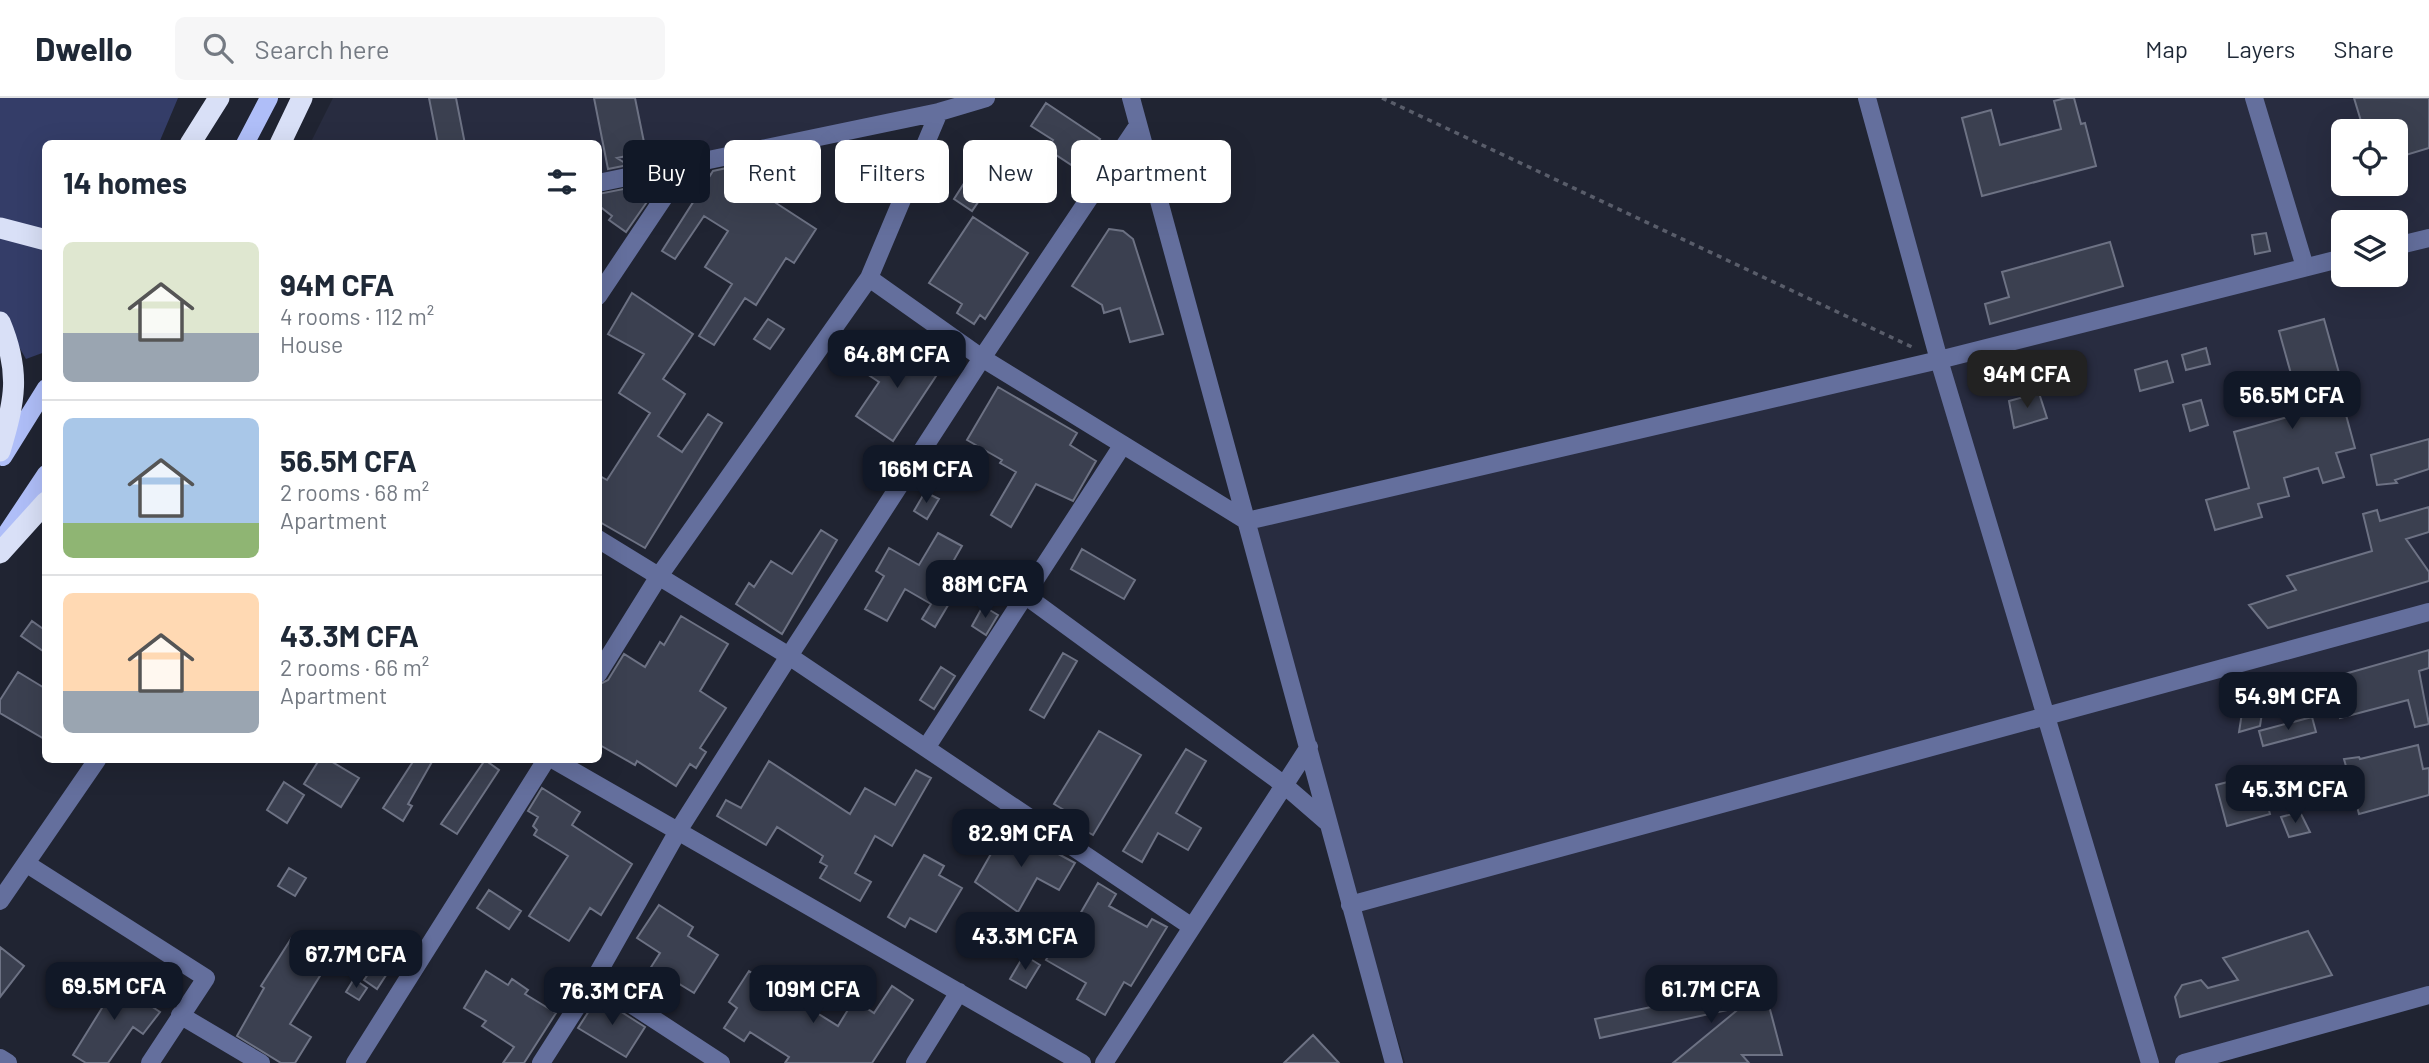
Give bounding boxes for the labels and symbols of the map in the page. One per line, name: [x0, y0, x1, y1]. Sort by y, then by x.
pin: 64.8M CFA: [817, 330, 977, 390]
pin: 94M CFA: [1962, 350, 2092, 410]
pin: 56.5M CFA: [2212, 372, 2372, 431]
pin: 166M CFA: [854, 446, 998, 505]
pin: 88M CFA: [920, 560, 1050, 620]
pin: 54.9M CFA: [2208, 672, 2368, 732]
pin: 45.3M CFA: [2215, 766, 2375, 825]
pin: 82.9M CFA: [941, 810, 1101, 869]
pin: 43.3M CFA: [945, 912, 1105, 972]
pin: 67.7M CFA: [276, 930, 436, 990]
pin: 69.5M CFA: [34, 962, 194, 1022]
pin: 109M CFA: [741, 965, 885, 1025]
pin: 61.7M CFA: [1631, 965, 1791, 1025]
pin: 76.3M CFA: [532, 968, 692, 1027]

